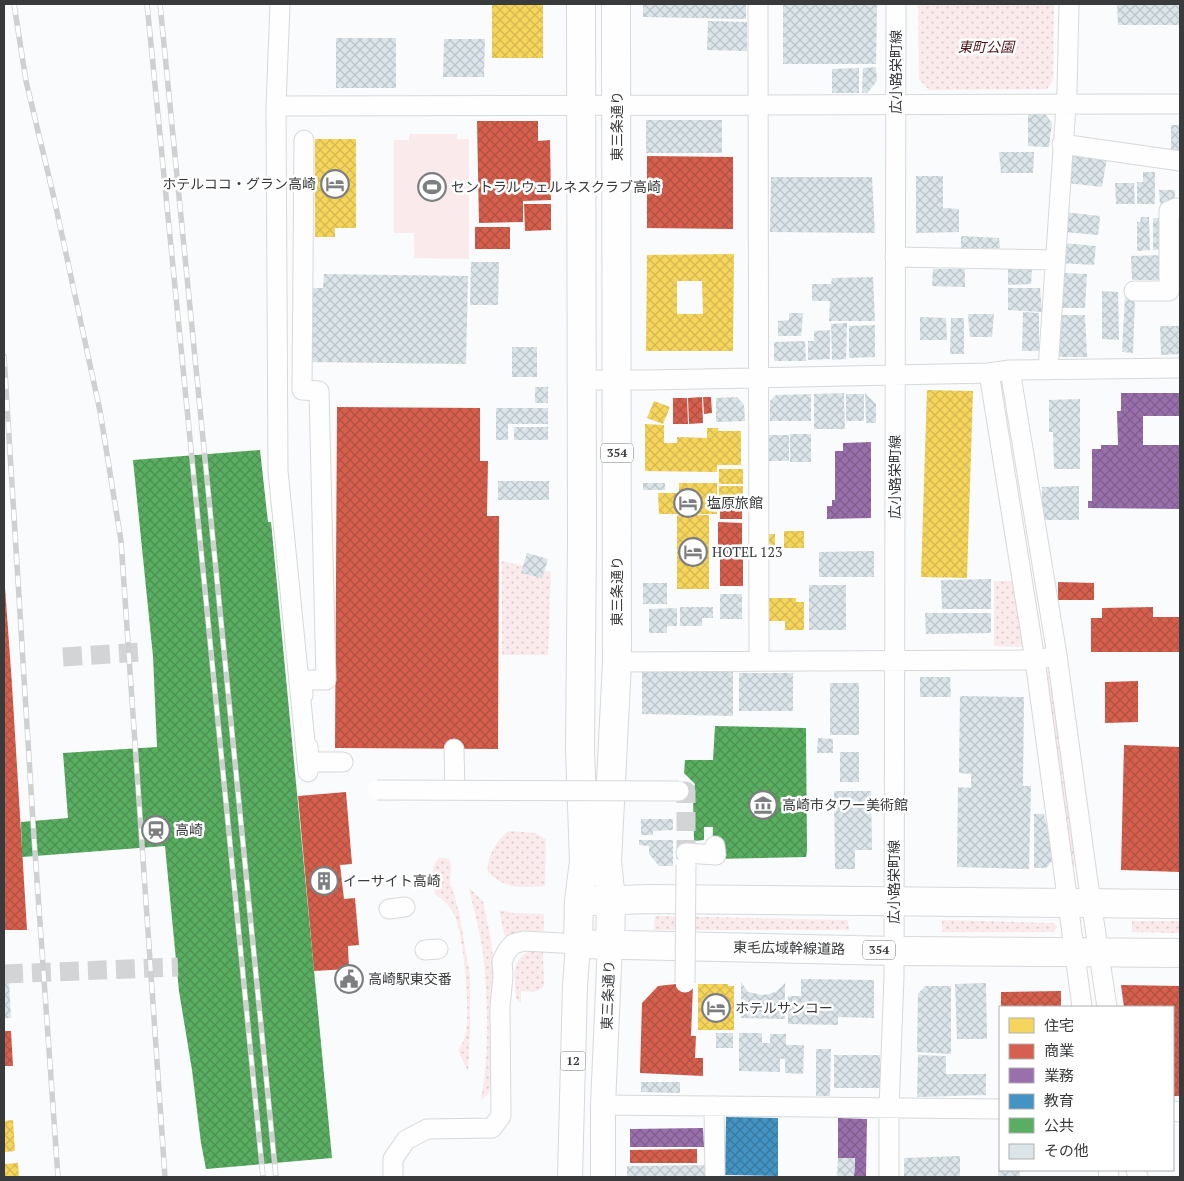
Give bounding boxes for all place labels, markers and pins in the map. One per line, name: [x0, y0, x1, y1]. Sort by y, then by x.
hotel icon: ホテルココ・グラン高崎: [320, 169, 350, 199]
sports icon: セントラルウェルネスクラブ高崎: [417, 172, 447, 202]
place label: ホテルココ・グラン高崎: [162, 174, 316, 193]
place label: セントラルウェルネスクラブ高崎: [451, 177, 661, 196]
hotel icon: 塩原旅館: [673, 488, 703, 518]
place label: 塩原旅館: [707, 493, 763, 512]
hotel icon: HOTEL 123: [678, 537, 708, 567]
place label: HOTEL 123: [712, 542, 783, 561]
museum icon: 高崎市タワー美術館: [748, 790, 778, 820]
place label: 高崎市タワー美術館: [782, 795, 908, 814]
station icon: 高崎: [141, 815, 171, 845]
place label: 高崎: [175, 820, 203, 839]
building icon: イーサイト高崎: [309, 866, 339, 896]
place label: イーサイト高崎: [343, 871, 441, 890]
public building icon: 高崎駅東交番: [334, 964, 364, 994]
place label: 高崎駅東交番: [368, 969, 452, 988]
hotel icon: ホテルサンコー: [701, 993, 731, 1023]
place label: ホテルサンコー: [735, 998, 833, 1017]

